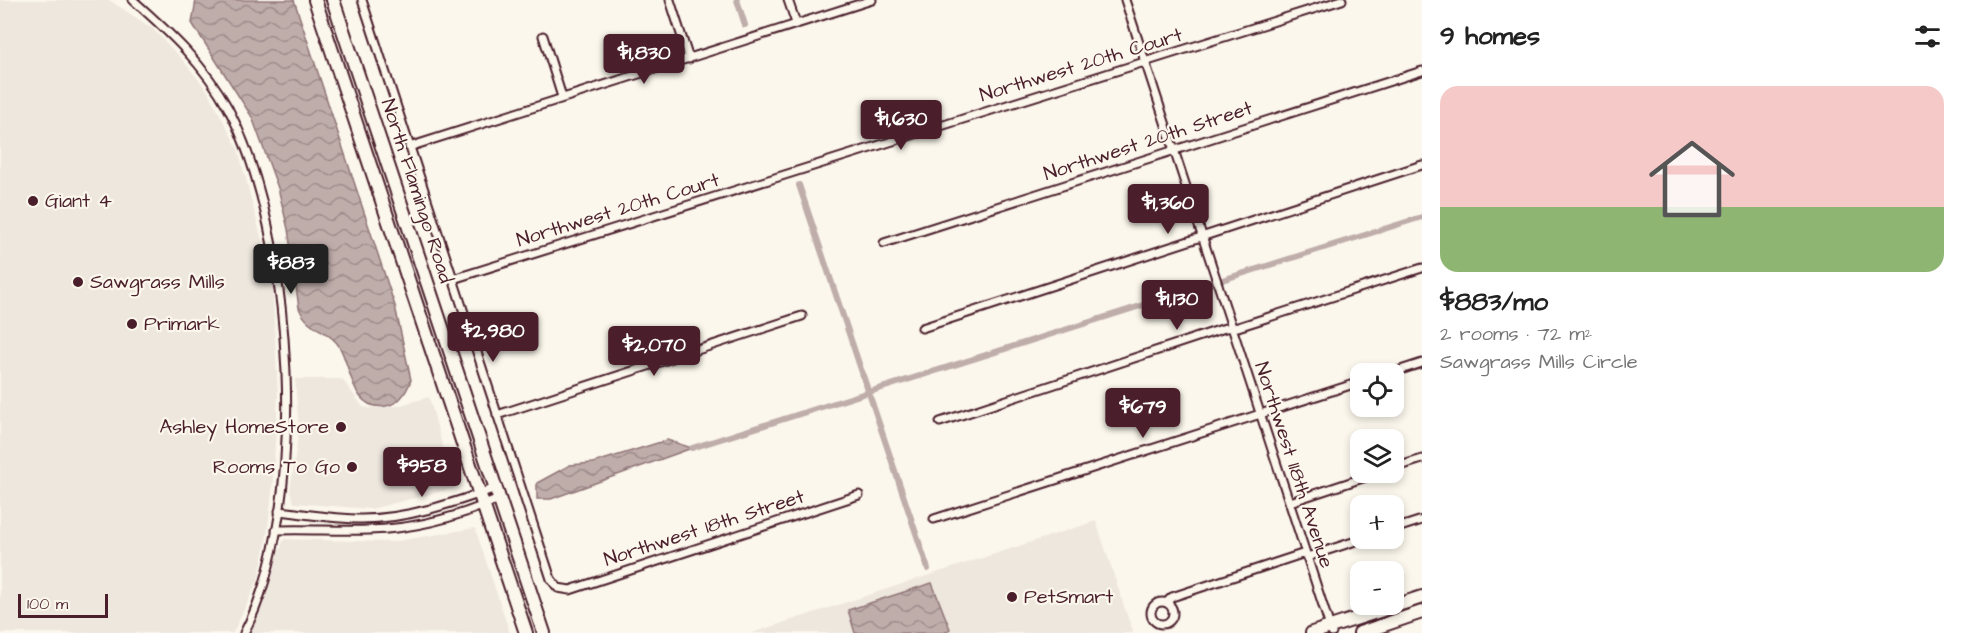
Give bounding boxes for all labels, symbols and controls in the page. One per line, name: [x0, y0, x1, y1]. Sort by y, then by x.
text: 9 homes: [1440, 18, 1540, 54]
icon: filters: [1911, 20, 1944, 53]
street label: Northwest 20th Court: [976, 21, 1186, 109]
pin: $1,830: [595, 34, 693, 85]
text: $1,830: [617, 39, 671, 67]
street label: Northwest 20th Street: [1040, 94, 1256, 188]
street label: North Flamingo Road: [373, 95, 460, 287]
pin: $1,630: [852, 100, 950, 151]
text: $1,630: [875, 105, 927, 133]
icon: home: [1638, 125, 1746, 233]
street label: Northwest 20th Court: [513, 166, 723, 254]
pin: $1,360: [1119, 184, 1217, 235]
place label: Giant 4: [45, 187, 112, 215]
text: $1,360: [1142, 189, 1194, 217]
marker: Giant 4: [26, 194, 40, 208]
pin: $883: [255, 244, 327, 295]
text: $883: [267, 249, 315, 277]
place label: Sawgrass Mills: [90, 268, 225, 297]
marker: Sawgrass Mills: [71, 275, 85, 289]
pin: $1,130: [1128, 280, 1226, 331]
text: $883/mo: [1440, 284, 1548, 320]
text: $1,130: [1156, 285, 1198, 313]
place label: Primark: [144, 310, 220, 338]
pin: $2,980: [444, 312, 542, 363]
marker: Primark: [125, 317, 139, 331]
text: $2,980: [461, 317, 525, 345]
text: 2 rooms · 72 m²: [1440, 320, 1592, 348]
pin: $2,070: [605, 326, 703, 377]
text: $2,070: [622, 331, 686, 359]
text: Sawgrass Mills Circle: [1440, 348, 1638, 376]
street label: Northwest 118th Avenue: [1247, 358, 1341, 572]
map controls: [1350, 363, 1404, 615]
button: locate: [1350, 363, 1404, 417]
pin: $679: [1107, 388, 1179, 439]
text: $679: [1119, 393, 1167, 421]
place label: Ashley HomeStore: [160, 413, 329, 442]
marker: Ashley HomeStore: [334, 420, 348, 434]
button: layers: [1350, 429, 1404, 483]
pin: $958: [386, 447, 458, 498]
text: $958: [397, 452, 447, 480]
place label: Rooms To Go: [213, 453, 340, 481]
marker: Rooms To Go: [345, 460, 359, 474]
street label: Northwest 18th Street: [600, 482, 808, 574]
button: +: [1350, 495, 1404, 549]
button: −: [1350, 561, 1404, 615]
place label: PetSmart: [1024, 583, 1113, 611]
marker: PetSmart: [1005, 590, 1019, 604]
scale bar: [18, 591, 108, 618]
text: 100 m: [27, 593, 68, 615]

